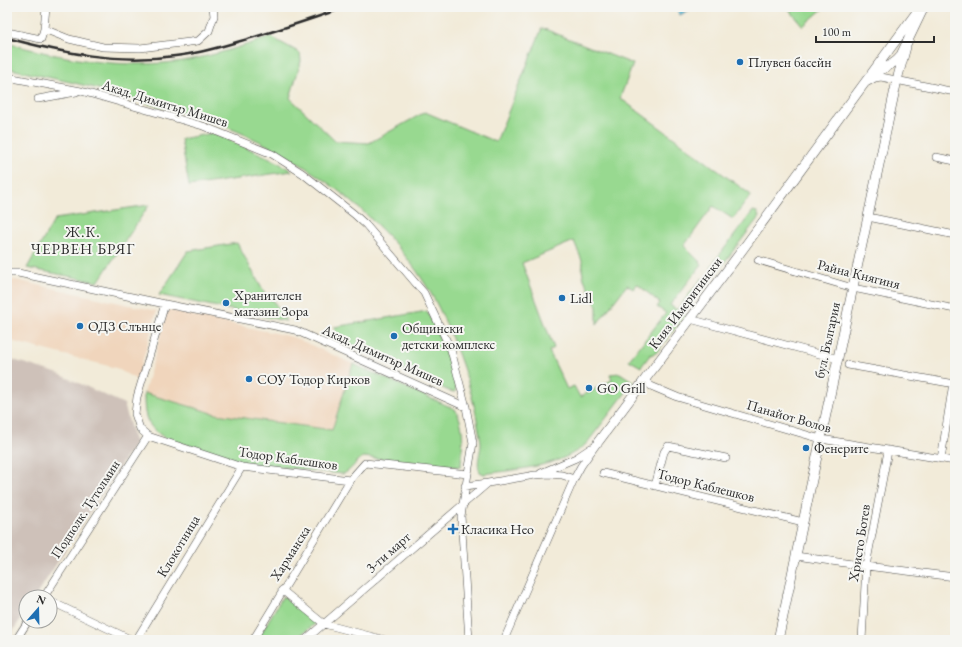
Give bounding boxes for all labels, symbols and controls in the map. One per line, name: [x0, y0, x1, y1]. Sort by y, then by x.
scale bar: [816, 18, 934, 44]
text: 100 m: [822, 24, 852, 40]
place label: Плувен басейн: [748, 53, 831, 71]
marker: Плувен басейн: [735, 57, 745, 67]
street label: Акад. Димитър Мишев: [99, 75, 230, 131]
district label: Ж.К. ЧЕРВЕН БРЯГ: [31, 222, 135, 258]
street label: Княз Имеритински: [644, 253, 726, 353]
street label: Райна Княгиня: [816, 255, 902, 293]
place label: Хранителен магазин Зора: [233, 286, 309, 320]
place label: Lidl: [570, 289, 593, 307]
marker: Lidl: [557, 293, 567, 303]
marker: Хранителен магазин Зора: [221, 298, 231, 308]
street label: бул. България: [810, 300, 844, 380]
place label: ОДЗ Слънце: [88, 317, 162, 335]
place label: Общински детски комплекс: [402, 319, 496, 353]
street label: Акад. Димитър Мишев: [319, 320, 447, 390]
marker: ОДЗ Слънце: [75, 321, 85, 331]
marker: Общински детски комплекс: [389, 331, 399, 341]
place label: СОУ Тодор Кирков: [257, 370, 370, 388]
marker: СОУ Тодор Кирков: [244, 374, 254, 384]
place label: GO Grill: [597, 379, 646, 397]
marker: GO Grill: [584, 383, 594, 393]
street label: Панайот Волов: [745, 395, 834, 437]
place label: Фенерите: [814, 439, 869, 457]
street label: Тодор Каблешков: [237, 442, 339, 474]
marker: Фенерите: [801, 443, 811, 453]
street label: Подполк. Тутолмин: [46, 456, 124, 562]
street label: Тодор Каблешков: [655, 464, 757, 506]
street label: Христо Ботев: [844, 503, 874, 584]
street label: Клокотница: [152, 511, 204, 580]
place label: Класика Нео: [461, 520, 534, 538]
street label: Харманска: [265, 522, 314, 585]
marker: Класика Нео: [448, 524, 458, 534]
street label: 3-ти март: [362, 527, 414, 576]
north arrow: [18, 589, 58, 629]
text: N: [35, 592, 48, 608]

